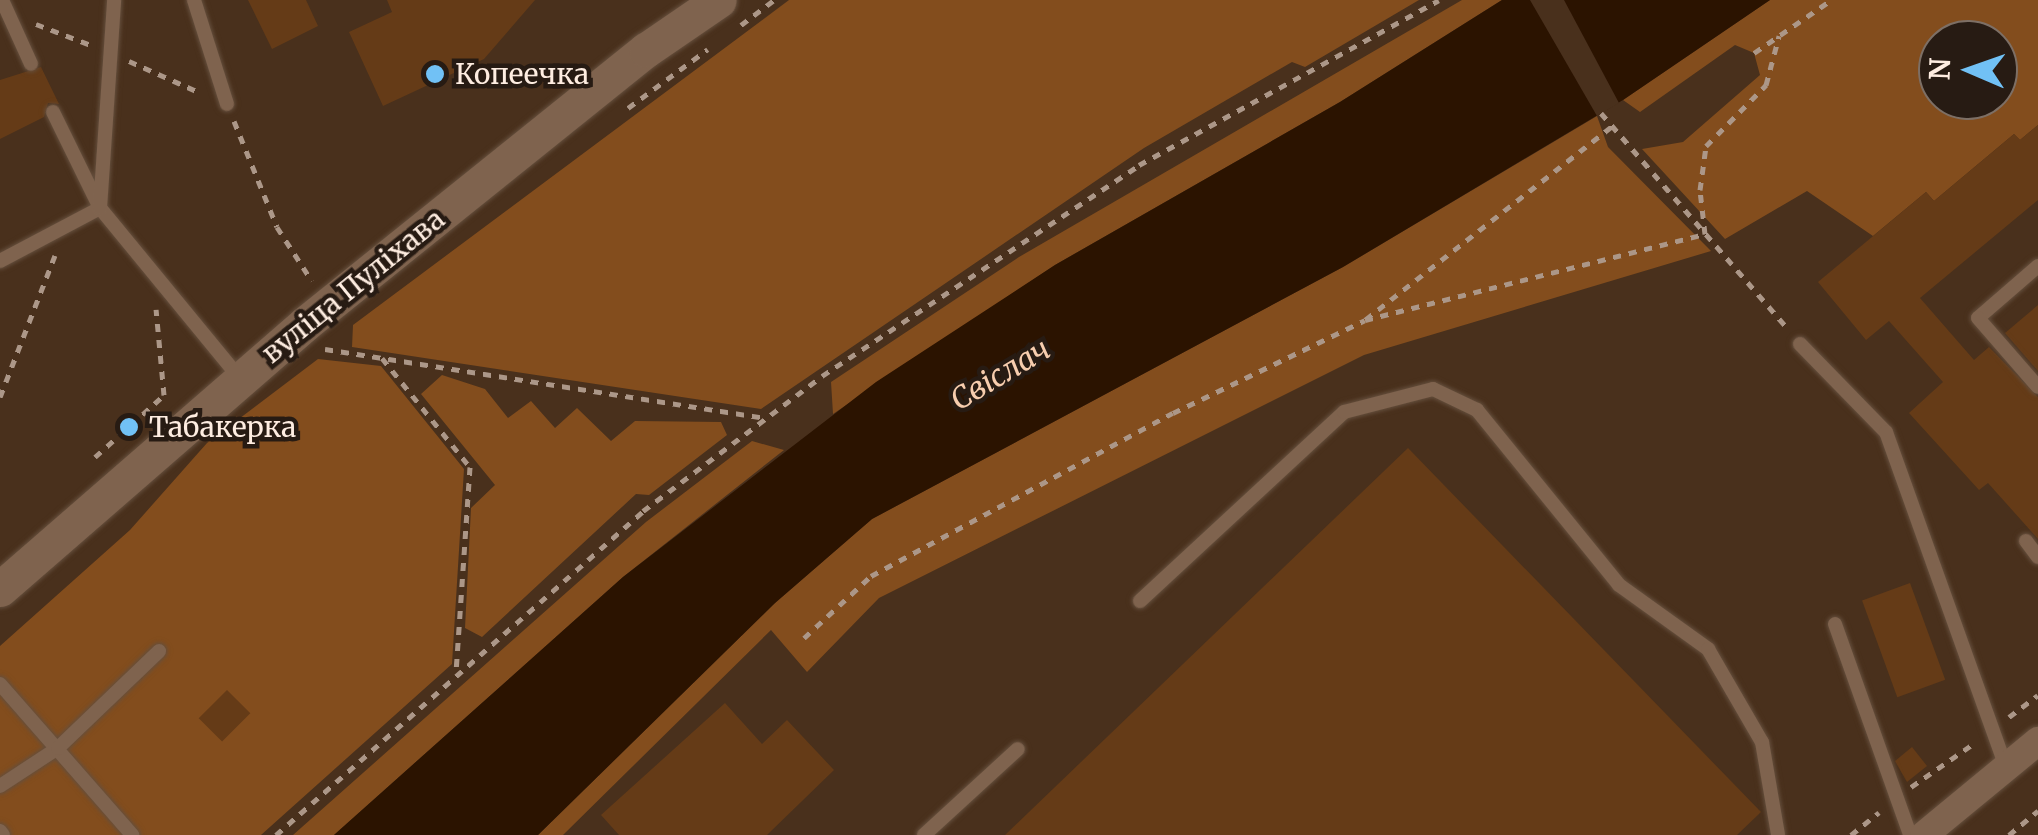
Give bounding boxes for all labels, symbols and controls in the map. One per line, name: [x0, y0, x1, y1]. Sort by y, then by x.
north arrow: [1918, 20, 2018, 120]
place label: Копеечка: [455, 57, 589, 91]
text: N: [1922, 57, 1958, 81]
marker: Копеечка: [424, 63, 446, 85]
street label: вуліца Пуліхава: [255, 202, 451, 370]
water label: Свіслач: [944, 330, 1056, 418]
place label: Табакерка: [149, 410, 296, 444]
marker: Табакерка: [118, 416, 140, 438]

